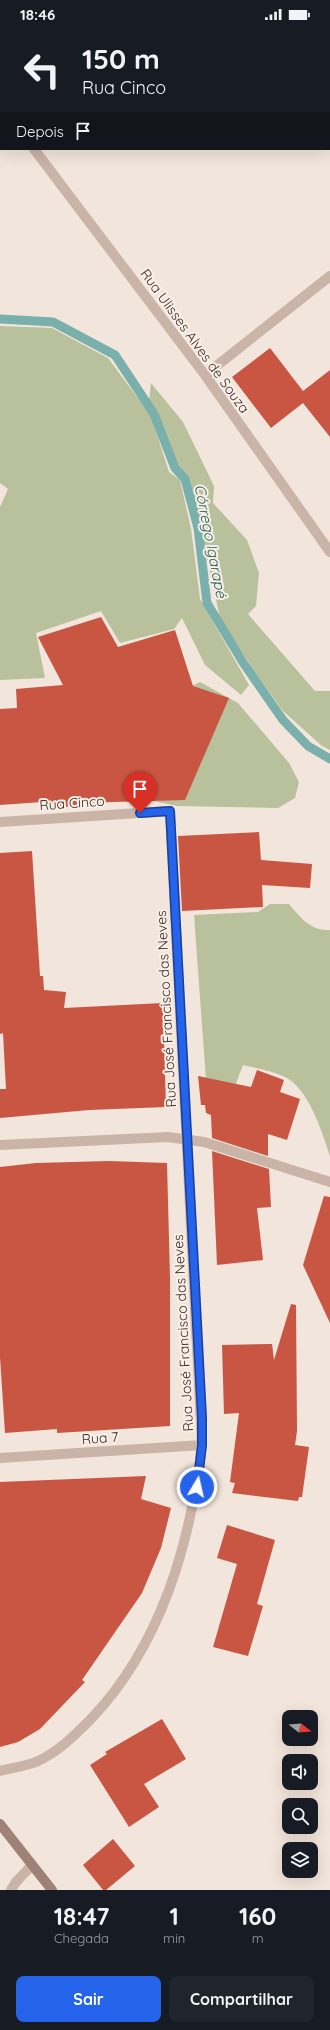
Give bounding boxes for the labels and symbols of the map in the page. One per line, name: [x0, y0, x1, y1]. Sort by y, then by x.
street label: Rua Ulisses Alves de Souza: [136, 265, 254, 417]
water label: Córrego Igarapé: [191, 483, 231, 600]
pin: [123, 772, 157, 813]
street label: Rua Cinco: [39, 792, 105, 814]
street label: Rua José Francisco das Neves: [152, 910, 180, 1108]
street label: Rua José Francisco das Neves: [169, 1234, 197, 1432]
street label: Rua 7: [81, 1428, 119, 1448]
position arrow: [176, 1466, 218, 1508]
north arrow: [282, 1710, 318, 1746]

